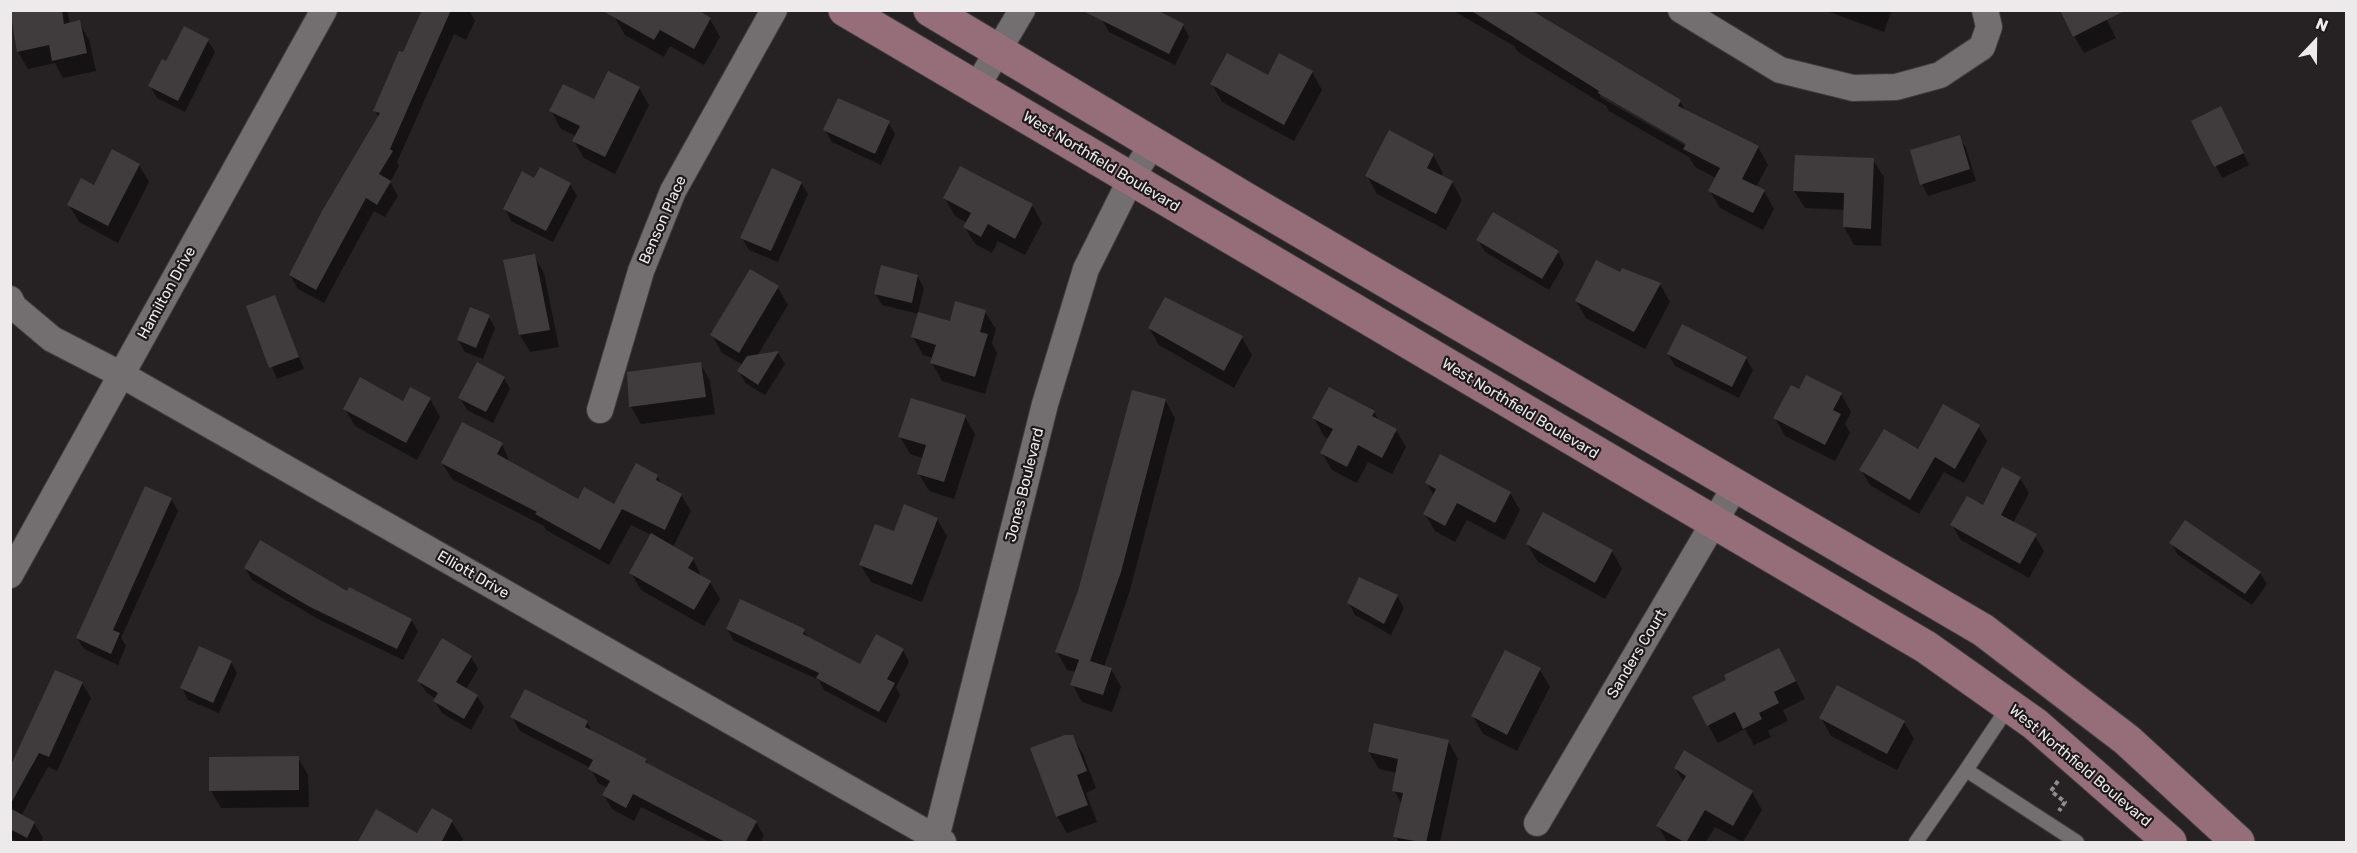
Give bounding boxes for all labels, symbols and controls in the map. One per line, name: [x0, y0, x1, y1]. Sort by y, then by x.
north arrow: [2285, 12, 2345, 72]
text: N: [2313, 14, 2331, 36]
street label: West Northfield Boulevard: [1019, 108, 1183, 216]
street label: Benson Place: [636, 173, 690, 267]
street label: Hamilton Drive: [134, 244, 200, 342]
street label: West Northfield Boulevard: [1438, 355, 1602, 463]
street label: Jones Boulevard: [1002, 426, 1048, 544]
street label: Elliott Drive: [434, 547, 512, 603]
street label: Sanders Court: [1603, 606, 1671, 702]
street label: West Northfield Boulevard: [2005, 701, 2155, 831]

